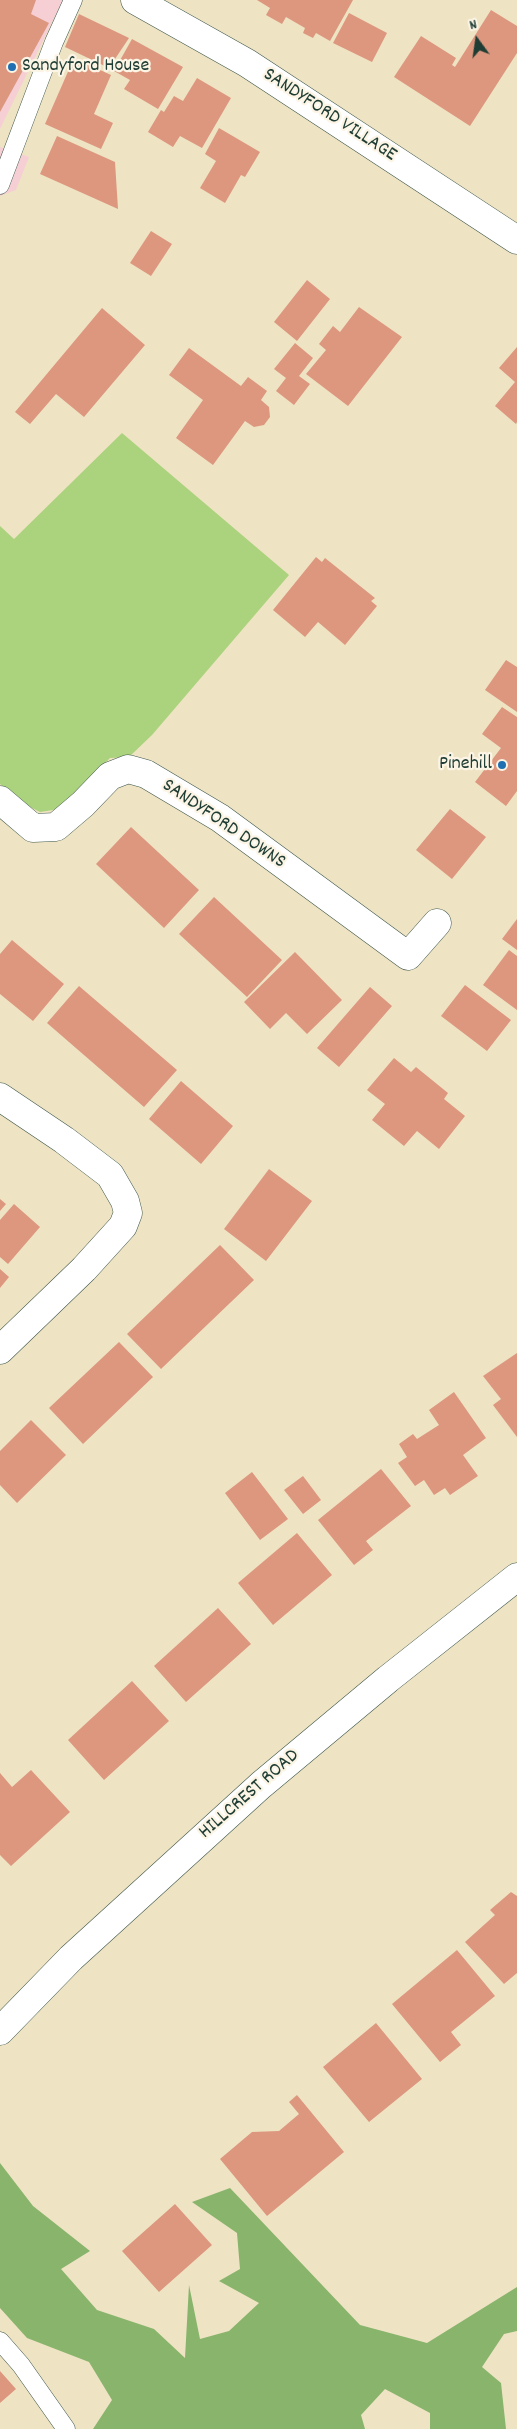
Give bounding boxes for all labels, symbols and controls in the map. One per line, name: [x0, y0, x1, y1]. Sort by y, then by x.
north arrow: [452, 15, 502, 65]
text: N: [468, 15, 479, 36]
place label: Sandyford House: [22, 55, 149, 79]
marker: Sandyford House: [6, 61, 18, 73]
street label: SANDYFORD VILLAGE: [258, 64, 400, 168]
place label: Pinehill: [439, 753, 492, 777]
marker: Pinehill: [496, 759, 508, 771]
street label: SANDYFORD DOWNS: [156, 775, 290, 875]
street label: HILLCREST ROAD: [195, 1745, 305, 1845]

